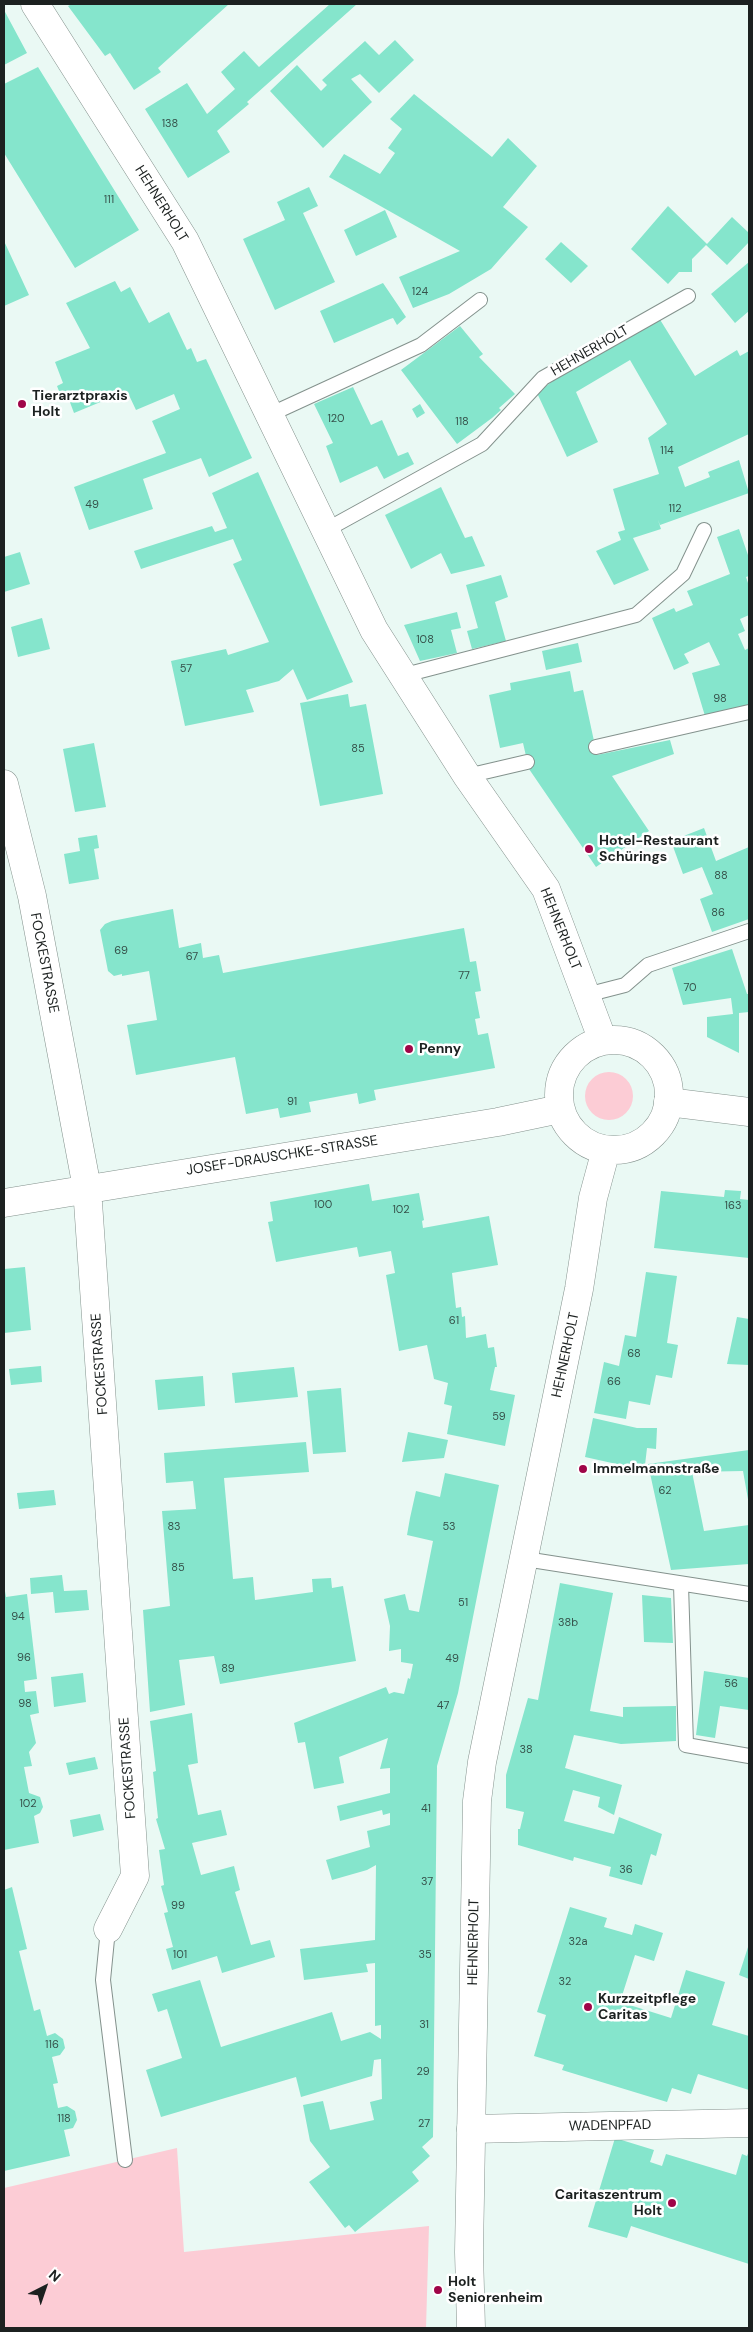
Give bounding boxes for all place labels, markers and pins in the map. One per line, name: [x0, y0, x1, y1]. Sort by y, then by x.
place label: Tierarztpraxis Holt: [32, 388, 128, 421]
marker: Tierarztpraxis Holt: [16, 398, 28, 410]
place label: Hotel-Restaurant Schürings: [599, 833, 719, 866]
marker: Hotel-Restaurant Schürings: [583, 843, 595, 855]
place label: Penny: [419, 1041, 461, 1057]
marker: Penny: [403, 1043, 415, 1055]
place label: Immelmannstraße: [593, 1461, 720, 1477]
marker: Immelmannstraße: [577, 1463, 589, 1475]
place label: Kurzzeitpflege Caritas: [598, 1991, 696, 2024]
marker: Kurzzeitpflege Caritas: [582, 2001, 594, 2013]
place label: Caritaszentrum Holt: [555, 2187, 662, 2220]
marker: Caritaszentrum Holt: [666, 2197, 678, 2209]
place label: Holt Seniorenheim: [448, 2274, 543, 2306]
marker: Holt Seniorenheim: [432, 2284, 444, 2296]

